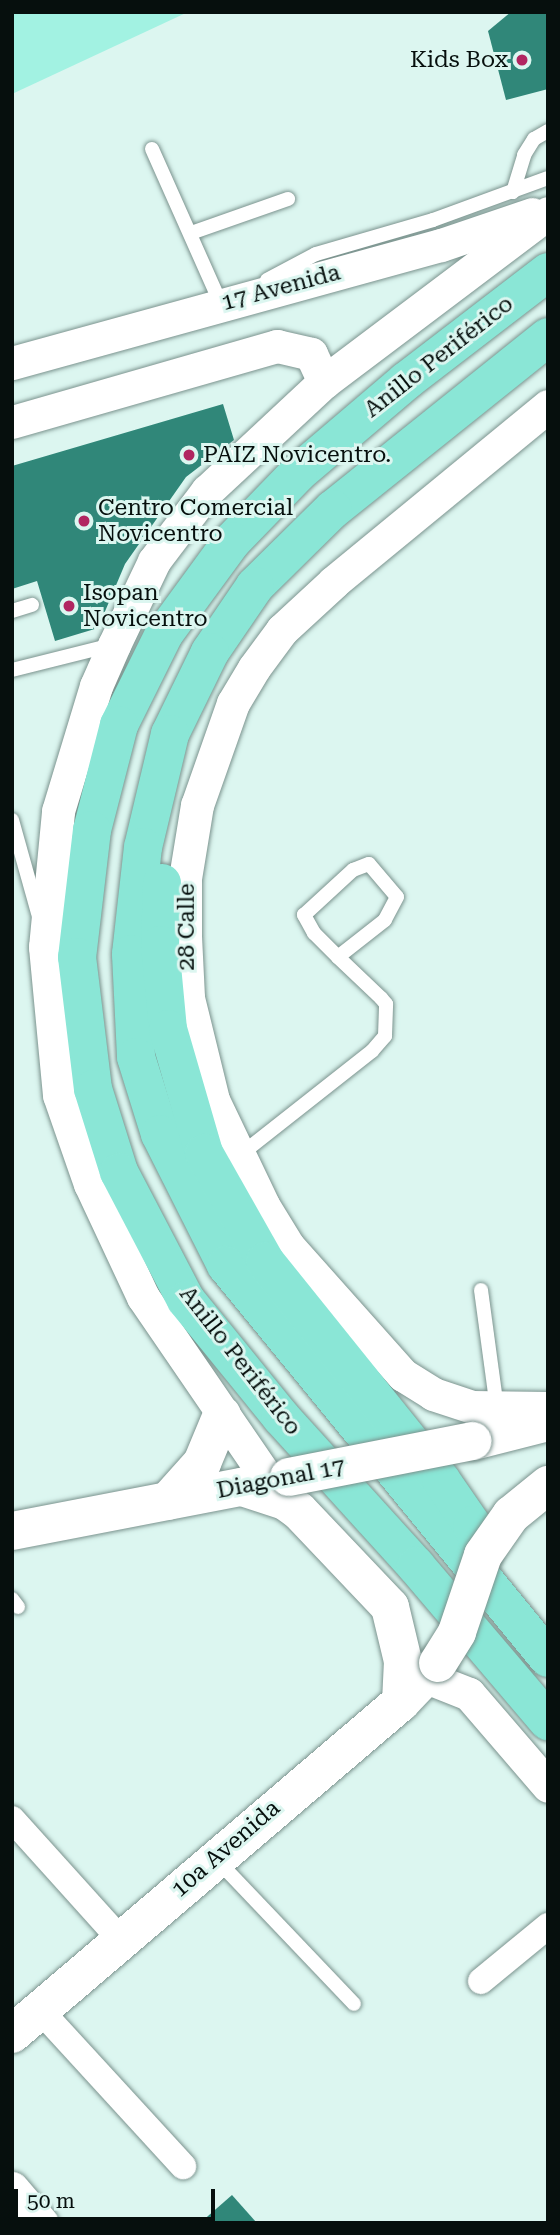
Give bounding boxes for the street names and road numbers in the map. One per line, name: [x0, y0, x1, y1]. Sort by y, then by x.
street label: 17 Avenida: [219, 259, 343, 317]
street label: Anillo Periférico: [359, 290, 519, 424]
street label: 28 Calle: [173, 883, 201, 971]
street label: Anillo Periférico: [173, 1281, 307, 1441]
street label: Diagonal 17: [214, 1453, 348, 1505]
street label: 10a Avenida: [166, 1795, 286, 1903]

